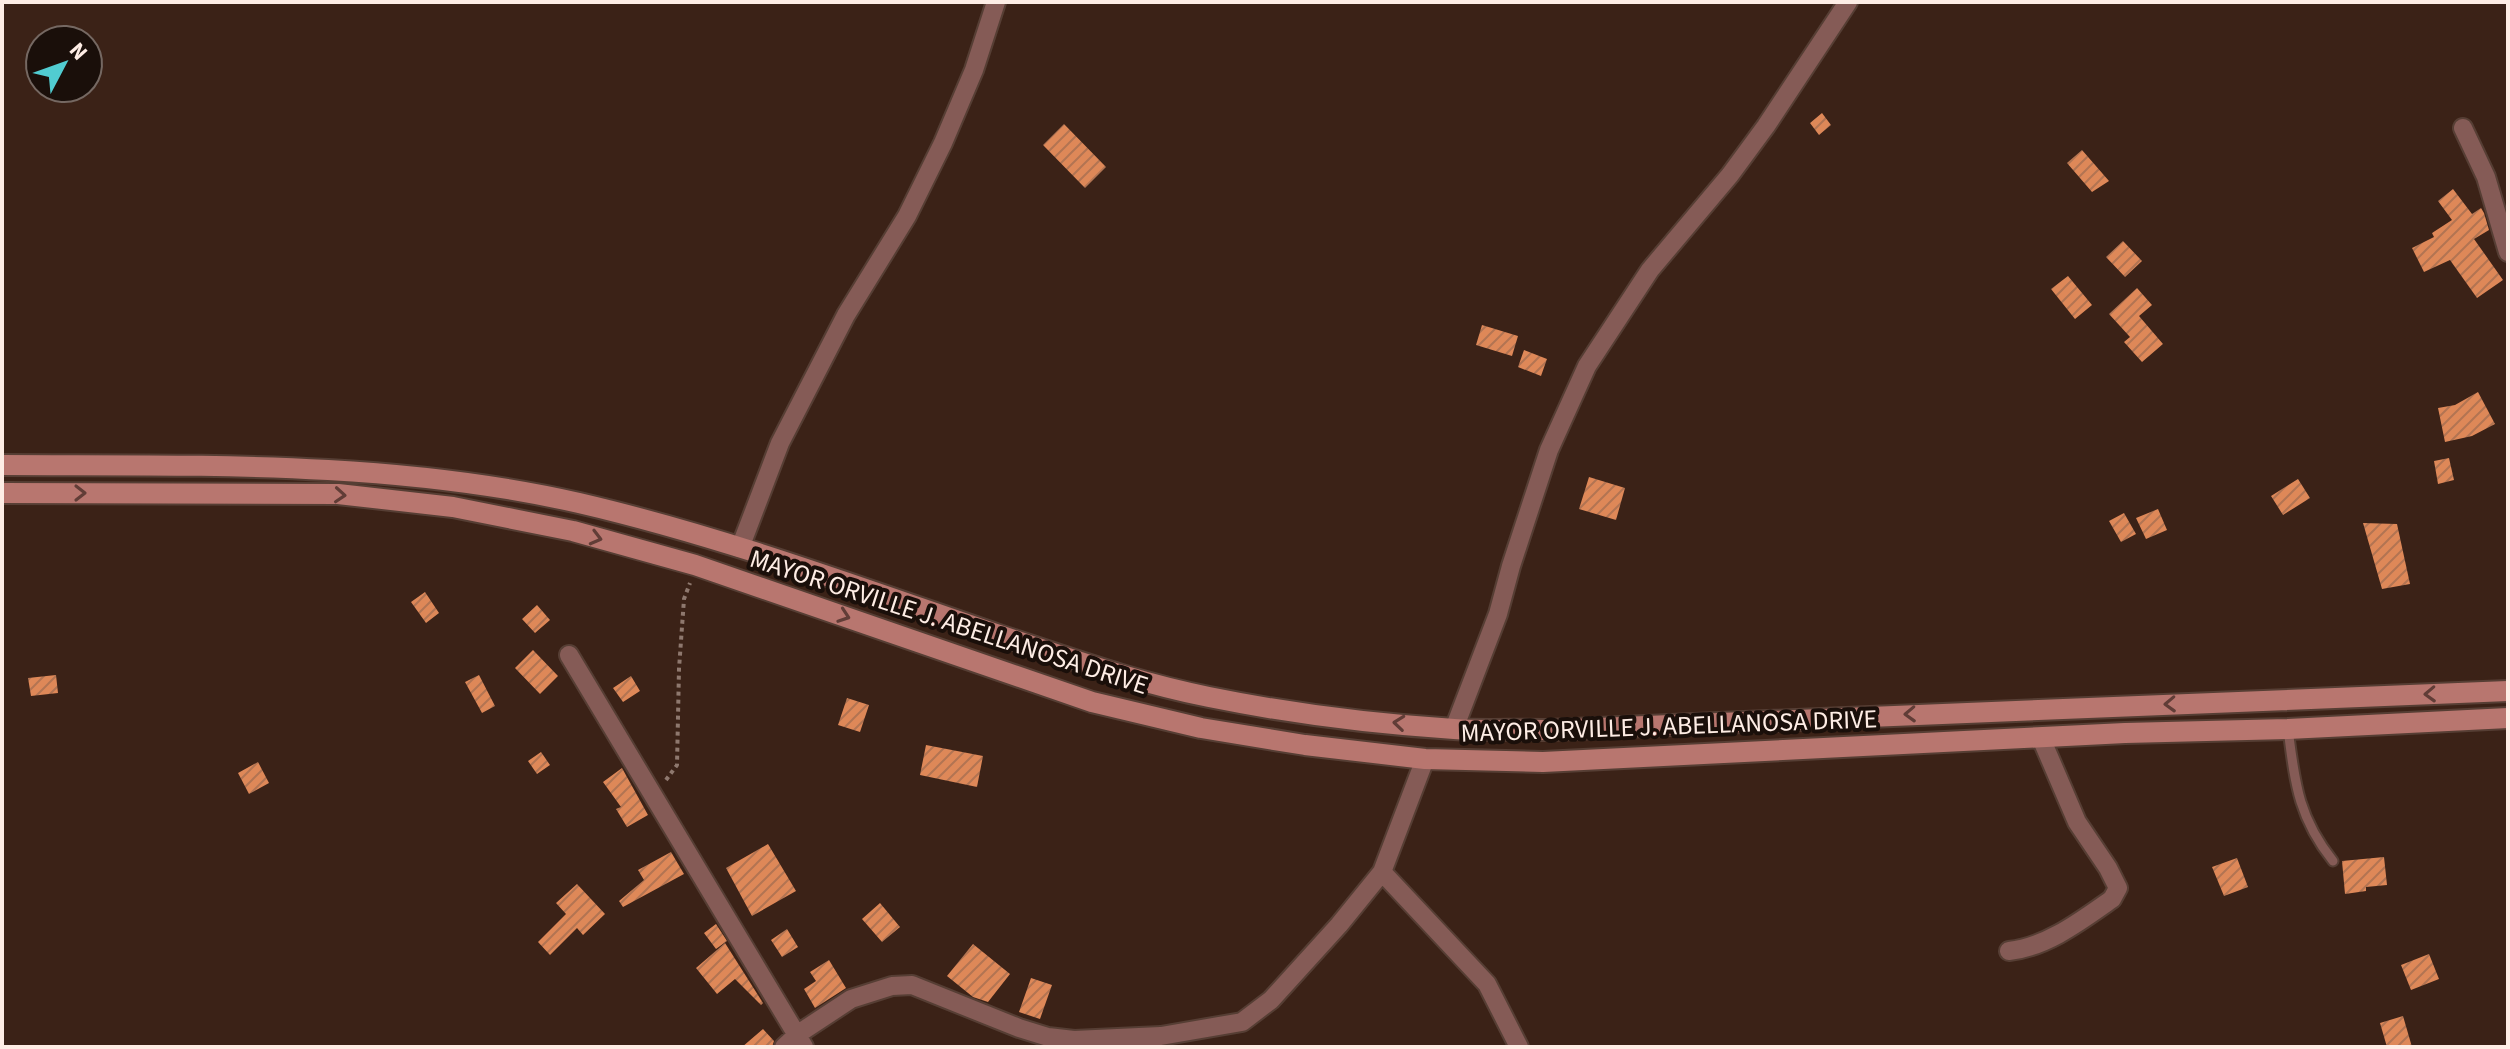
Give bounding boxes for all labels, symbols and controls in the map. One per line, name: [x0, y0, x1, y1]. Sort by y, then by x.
north arrow: [24, 24, 104, 104]
text: N: [61, 36, 95, 68]
one-way arrow: [74, 484, 87, 502]
one-way arrow: [334, 486, 347, 503]
one-way arrow: [588, 528, 602, 545]
street label: MAYOR ORVILLE J. ABELLANOSA DRIVE: [745, 540, 1153, 704]
one-way arrow: [836, 607, 850, 623]
one-way arrow: [2423, 685, 2436, 702]
one-way arrow: [2163, 695, 2176, 712]
street label: MAYOR ORVILLE J. ABELLANOSA DRIVE: [1460, 700, 1878, 752]
one-way arrow: [1903, 705, 1916, 722]
one-way arrow: [1392, 714, 1405, 731]

